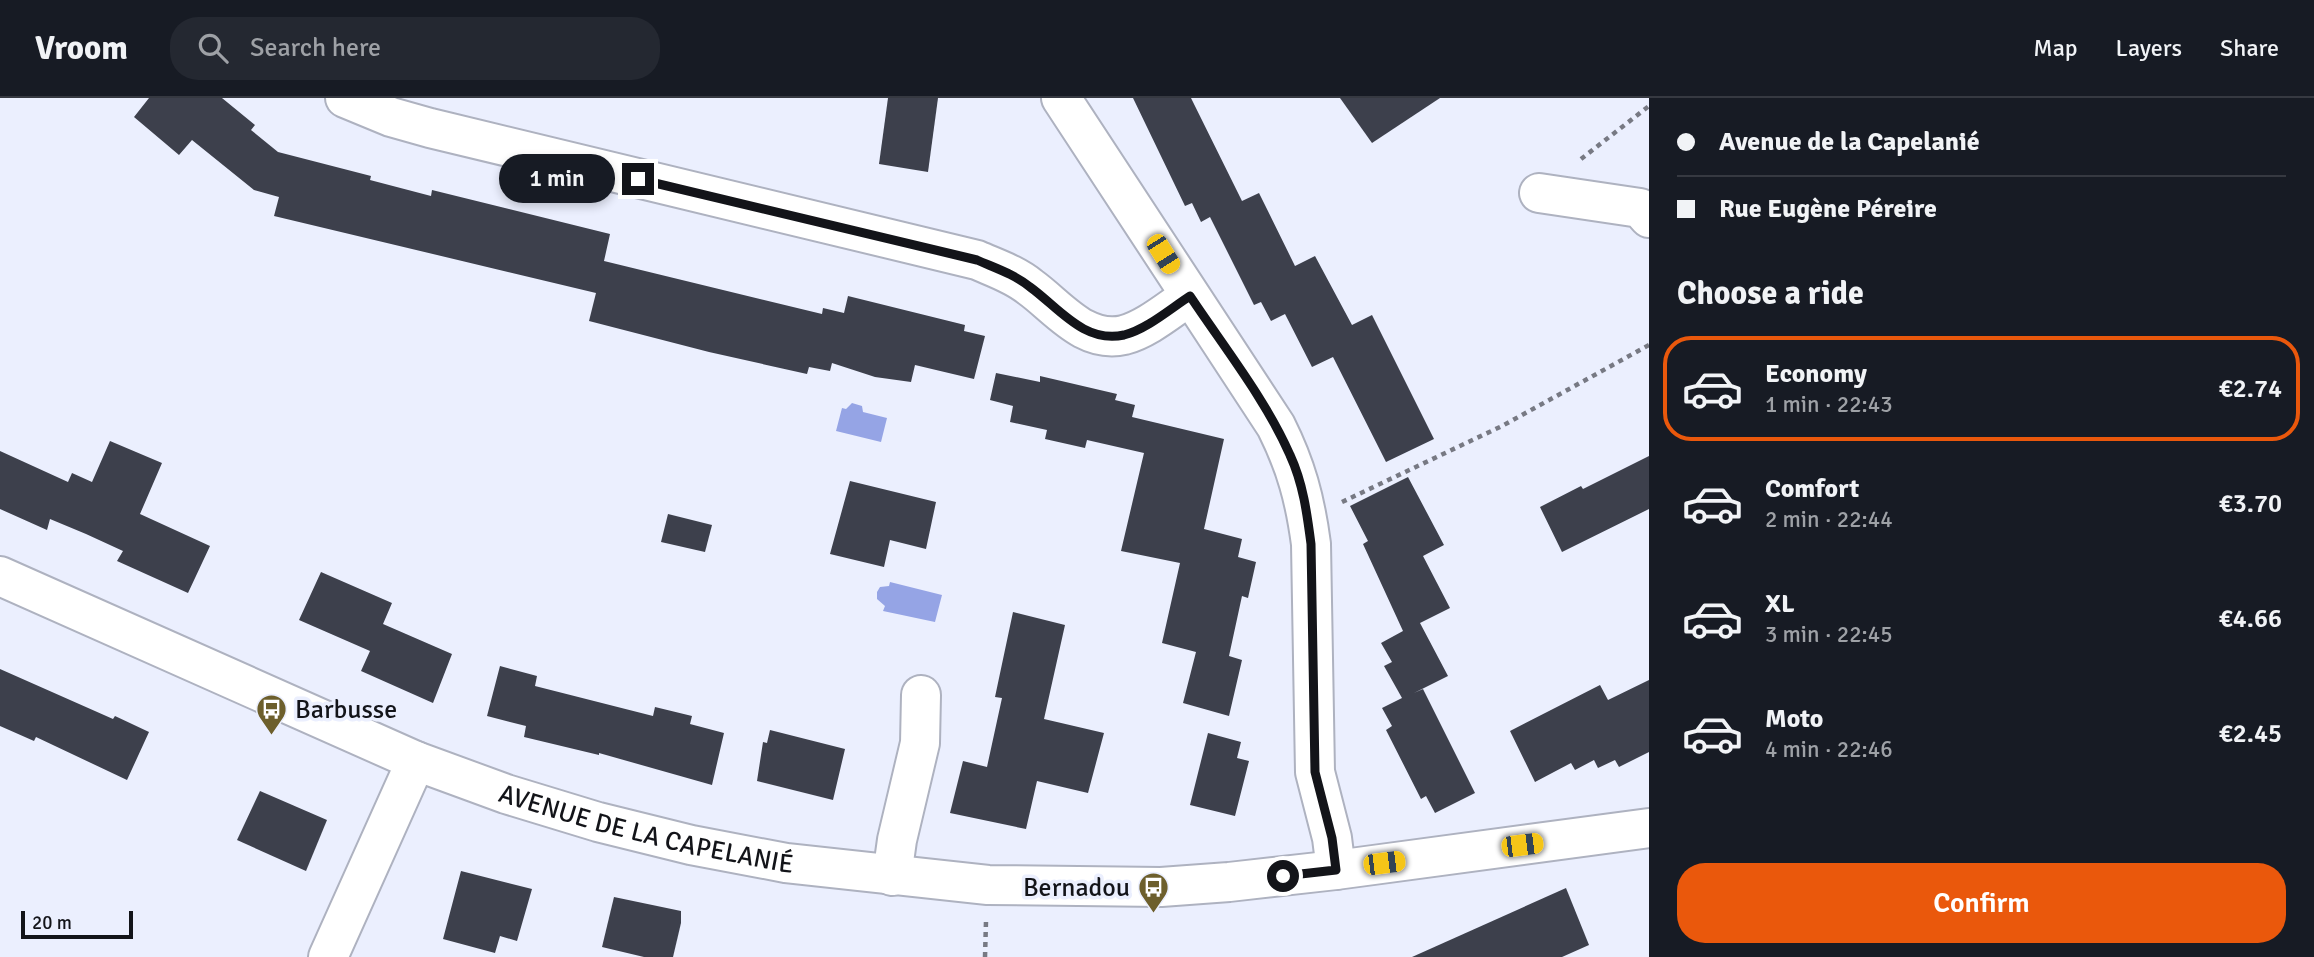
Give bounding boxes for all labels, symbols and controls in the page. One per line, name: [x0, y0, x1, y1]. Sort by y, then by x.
search box: [170, 17, 660, 80]
text: Vroom: [35, 28, 128, 69]
icon: search: [194, 29, 232, 67]
text: Search here: [250, 32, 381, 64]
text: Map: [2033, 33, 2078, 63]
text: Layers: [2116, 33, 2182, 63]
text: Share: [2220, 33, 2279, 63]
text: Avenue de la Capelanié: [1719, 126, 1980, 158]
callout: 1 min: [498, 154, 614, 204]
route end: [622, 163, 654, 195]
text: 1 min: [529, 164, 585, 193]
text: Rue Eugène Péreire: [1719, 193, 1937, 225]
car: [1143, 231, 1184, 277]
text: Choose a ride: [1677, 274, 1864, 313]
icon: car: [1681, 357, 1744, 420]
text: Economy: [1765, 358, 1867, 390]
text: €2.74: [2219, 373, 2282, 405]
text: 1 min · 22:43: [1765, 390, 1893, 419]
icon: car: [1681, 472, 1744, 535]
text: Comfort: [1765, 473, 1859, 505]
text: €3.70: [2219, 488, 2282, 520]
text: 2 min · 22:44: [1765, 505, 1893, 534]
icon: car: [1681, 587, 1744, 650]
text: XL: [1765, 588, 1795, 620]
text: €4.66: [2219, 603, 2282, 635]
text: 3 min · 22:45: [1765, 620, 1893, 649]
bus stop icon: Barbusse: [255, 692, 289, 736]
place label: Barbusse: [295, 694, 397, 726]
icon: car: [1681, 702, 1744, 765]
text: Moto: [1765, 703, 1823, 735]
text: €2.45: [2219, 718, 2282, 750]
text: 4 min · 22:46: [1765, 735, 1893, 764]
street label: AVENUE DE LA CAPELANIÉ: [495, 778, 795, 881]
car: [1500, 832, 1545, 858]
car: [1362, 850, 1407, 876]
route start: [1267, 860, 1299, 892]
button: Confirm: [1677, 863, 2286, 943]
bus stop icon: Bernadou: [1136, 870, 1170, 914]
place label: Bernadou: [1023, 872, 1130, 904]
scale bar: [21, 908, 133, 940]
text: 20 m: [32, 911, 72, 935]

